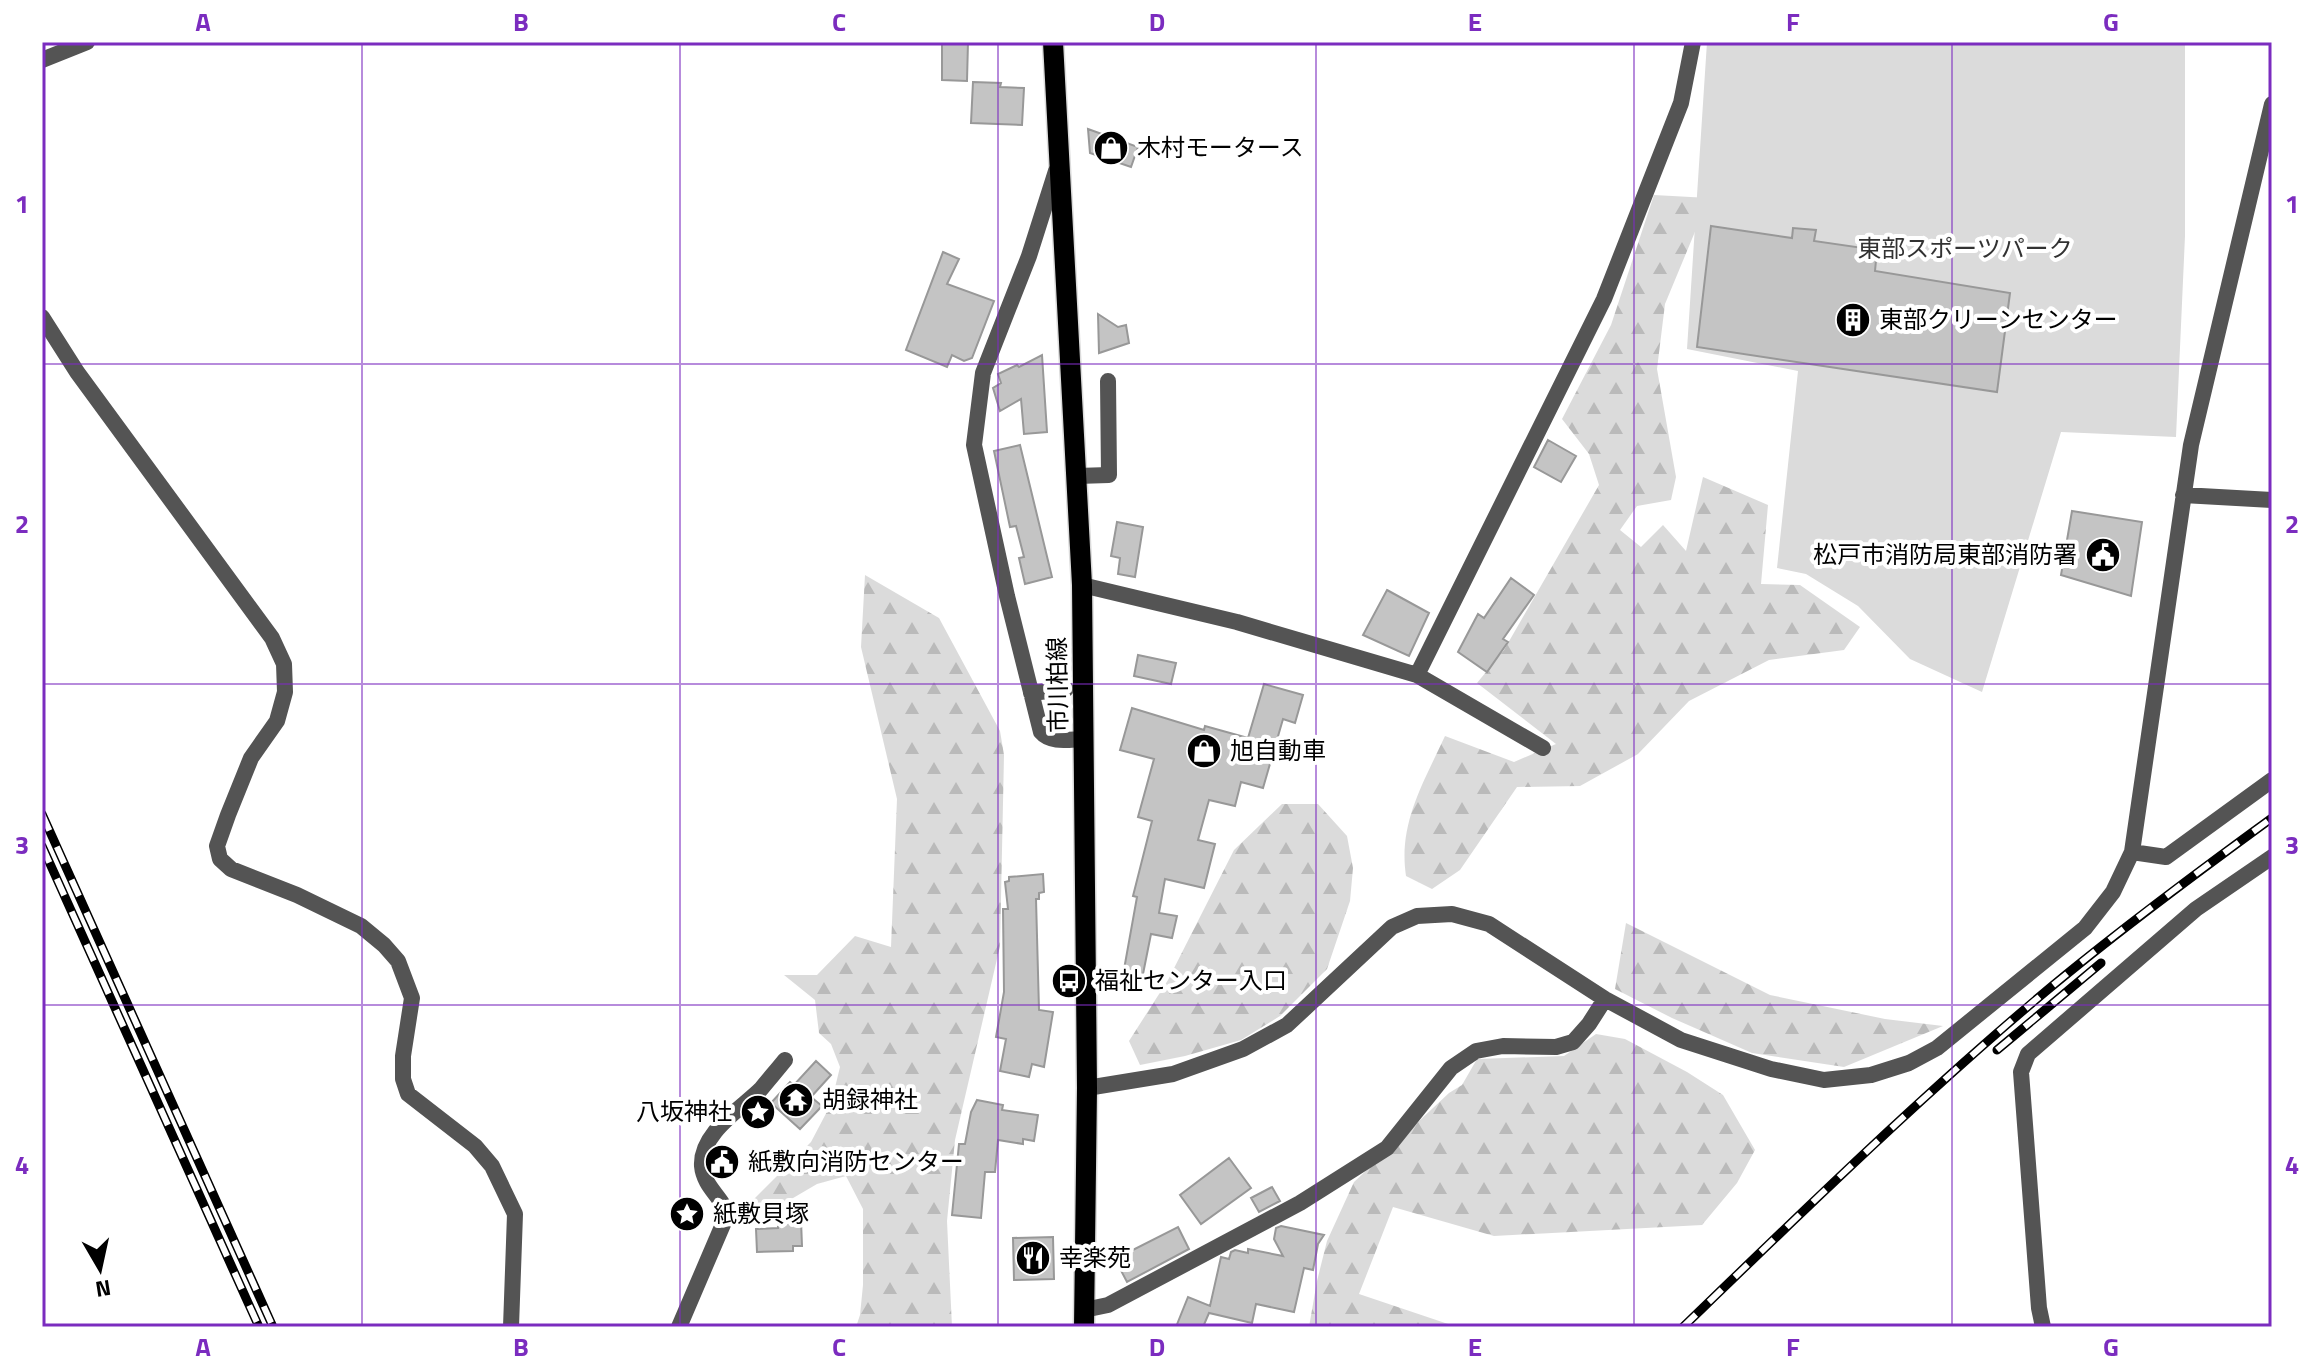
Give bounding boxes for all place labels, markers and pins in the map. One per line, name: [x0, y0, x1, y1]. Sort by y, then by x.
shop icon: 木村モータース: [1092, 129, 1130, 167]
place label: 木村モータース: [1137, 129, 1304, 165]
building icon: 東部クリーンセンター: [1834, 301, 1872, 339]
place label: 東部クリーンセンター: [1879, 301, 2118, 337]
place label: 松戸市消防局東部消防署: [1813, 536, 2077, 572]
public building icon: 松戸市消防局東部消防署: [2084, 536, 2122, 574]
shop icon: 旭自動車: [1185, 732, 1223, 770]
place label: 旭自動車: [1230, 732, 1326, 768]
bus stop icon: 福祉センター入口: [1050, 962, 1088, 1000]
place label: 福祉センター入口: [1095, 962, 1287, 998]
temple icon: 胡録神社: [777, 1081, 815, 1119]
place label: 胡録神社: [822, 1081, 918, 1117]
place label: 八坂神社: [636, 1093, 732, 1129]
place icon: 八坂神社: [739, 1093, 777, 1131]
public building icon: 紙敷向消防センター: [703, 1143, 741, 1181]
place label: 紙敷向消防センター: [748, 1143, 964, 1179]
place icon: 紙敷貝塚: [668, 1195, 706, 1233]
place label: 紙敷貝塚: [713, 1195, 809, 1231]
restaurant icon: 幸楽苑: [1014, 1239, 1052, 1277]
place label: 幸楽苑: [1059, 1239, 1131, 1275]

